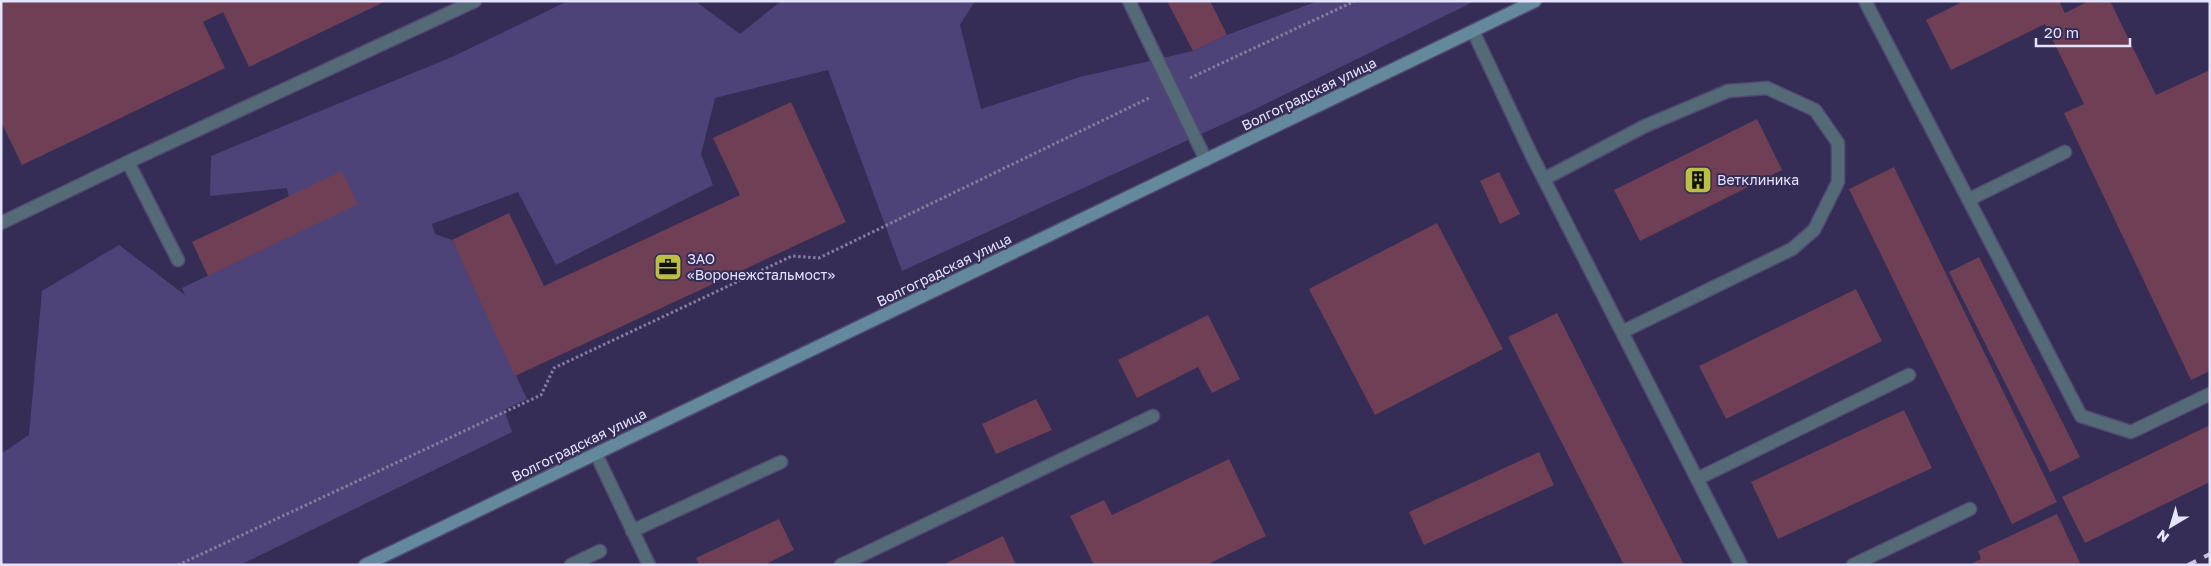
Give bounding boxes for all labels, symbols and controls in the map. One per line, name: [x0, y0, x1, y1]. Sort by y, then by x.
scale bar: [2036, 15, 2130, 47]
text: 20 m: [2044, 23, 2079, 41]
street label: Волгоградская улица: [1239, 53, 1379, 134]
building icon: Ветклиника: [1683, 165, 1713, 195]
place label: Ветклиника: [1717, 171, 1799, 188]
street label: Волгоградская улица: [874, 229, 1014, 310]
place label: ЗАО «Воронежстальмост»: [687, 250, 835, 283]
office icon: ЗАО «Воронежстальмост»: [653, 252, 683, 282]
street label: Волгоградская улица: [509, 404, 649, 485]
north arrow: [2146, 501, 2196, 551]
text: N: [2153, 527, 2172, 547]

